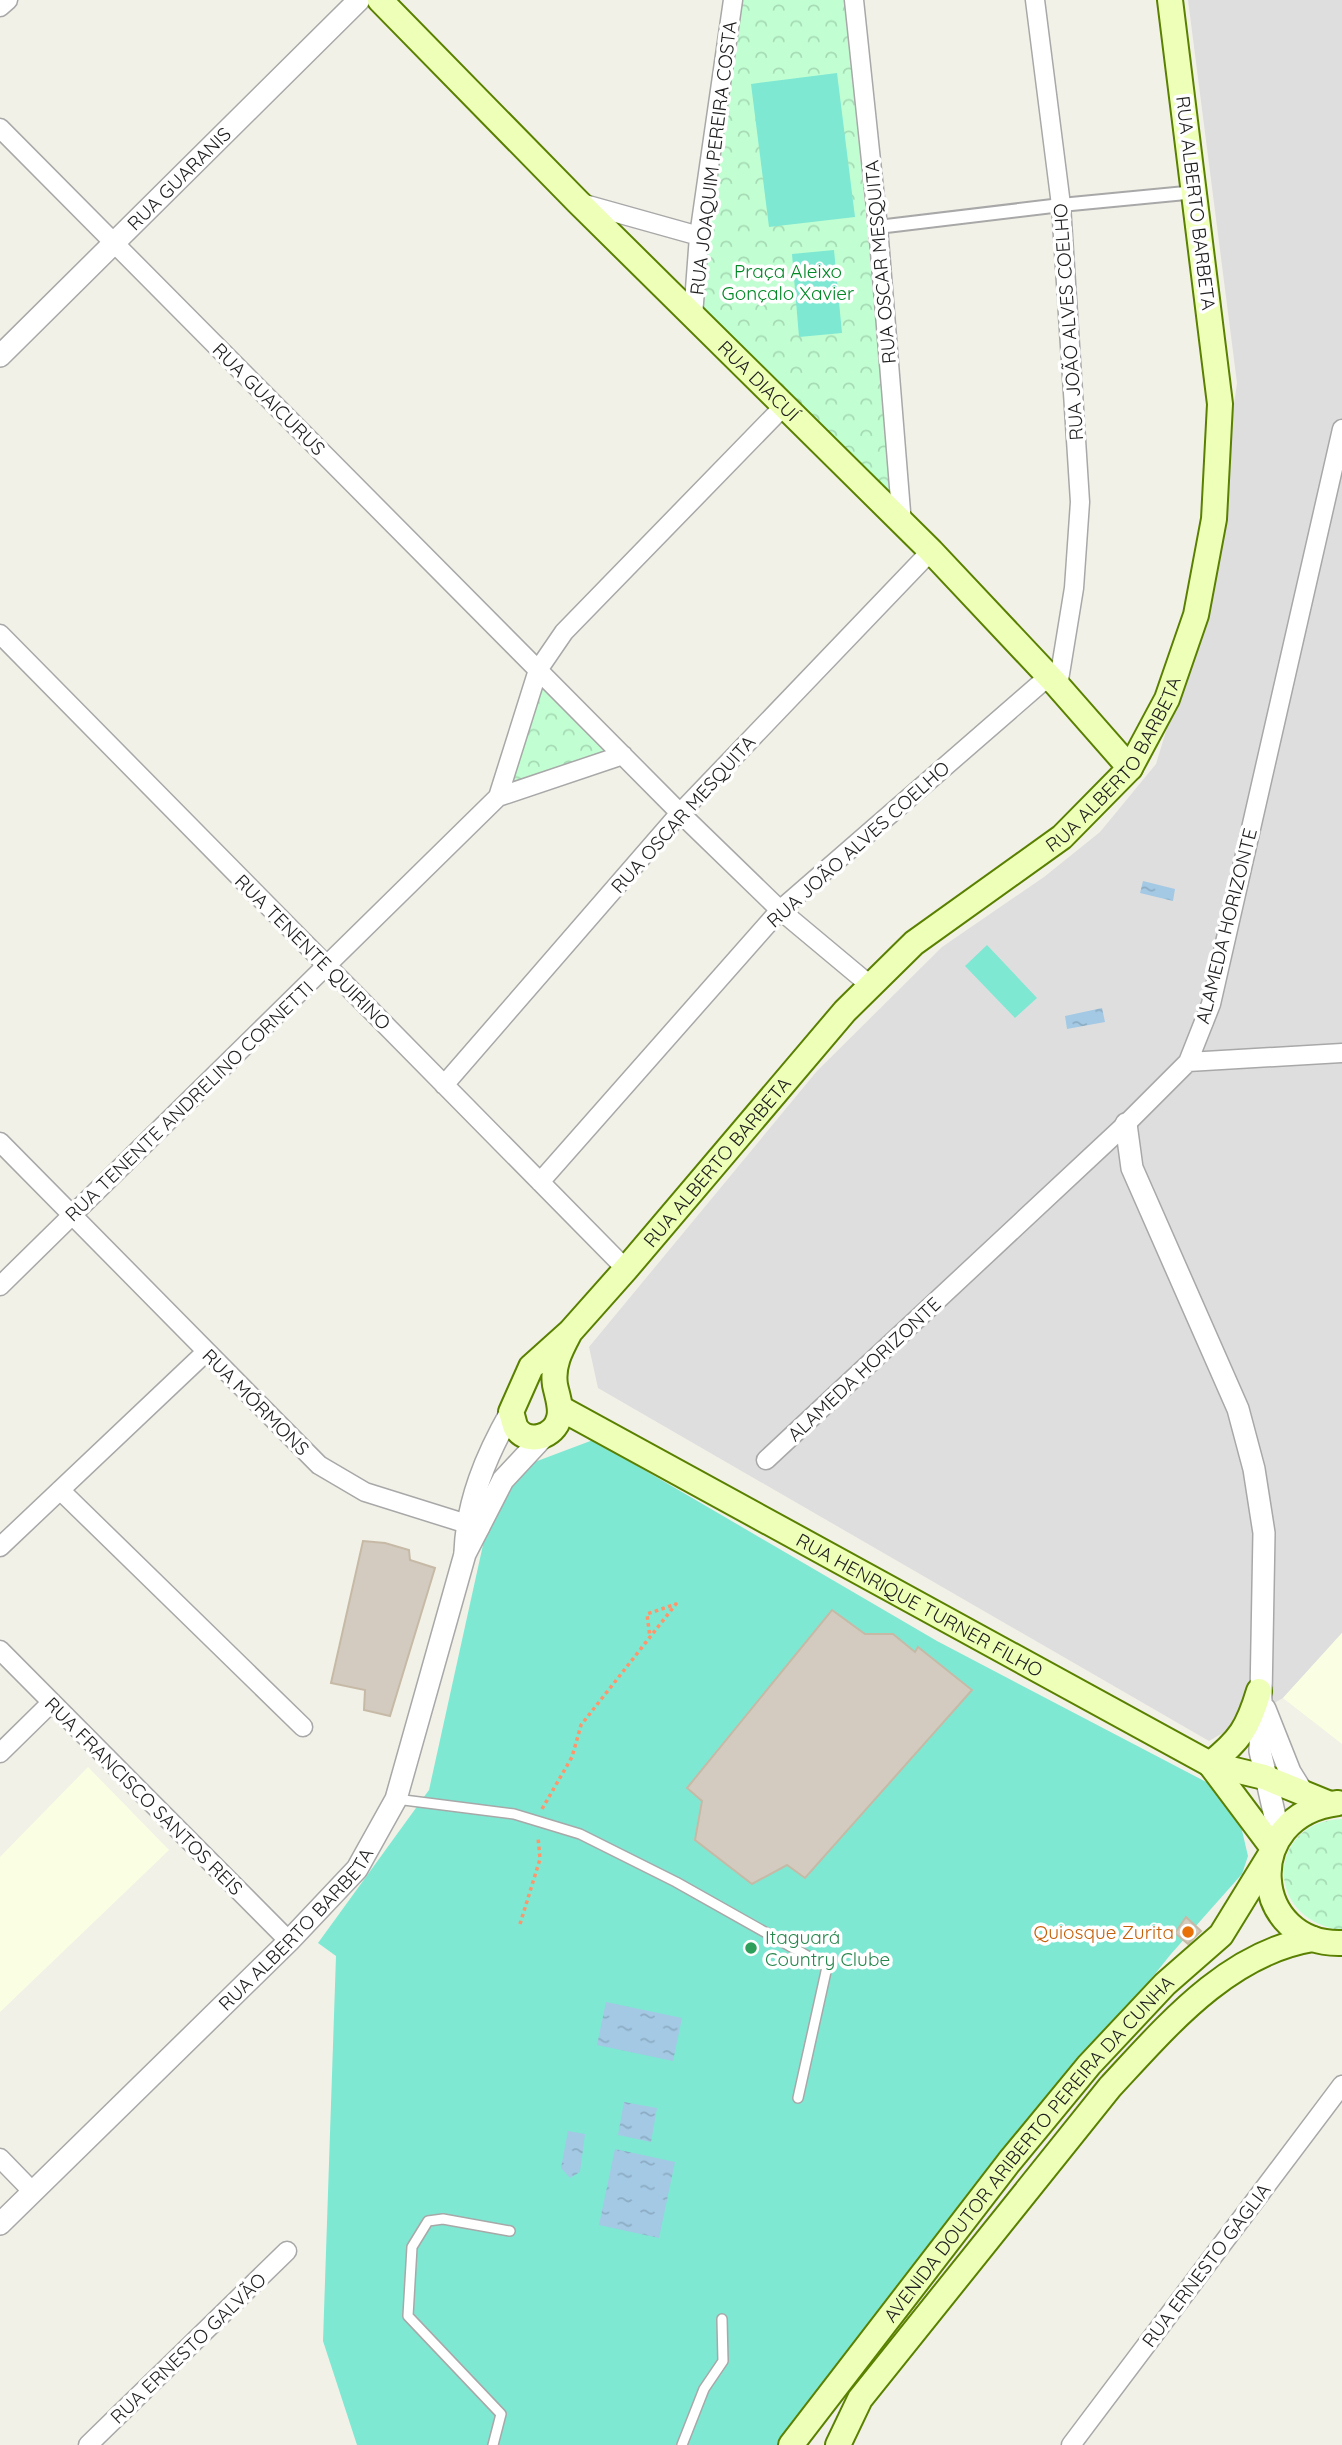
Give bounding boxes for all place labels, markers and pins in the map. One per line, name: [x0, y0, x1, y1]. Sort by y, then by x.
place label: Quiosque Zurita: [1033, 1920, 1174, 1944]
marker: Quiosque Zurita: [1180, 1924, 1196, 1940]
place label: Itaguará Country Clube: [765, 1925, 890, 1971]
marker: Itaguará Country Clube: [743, 1940, 759, 1956]

